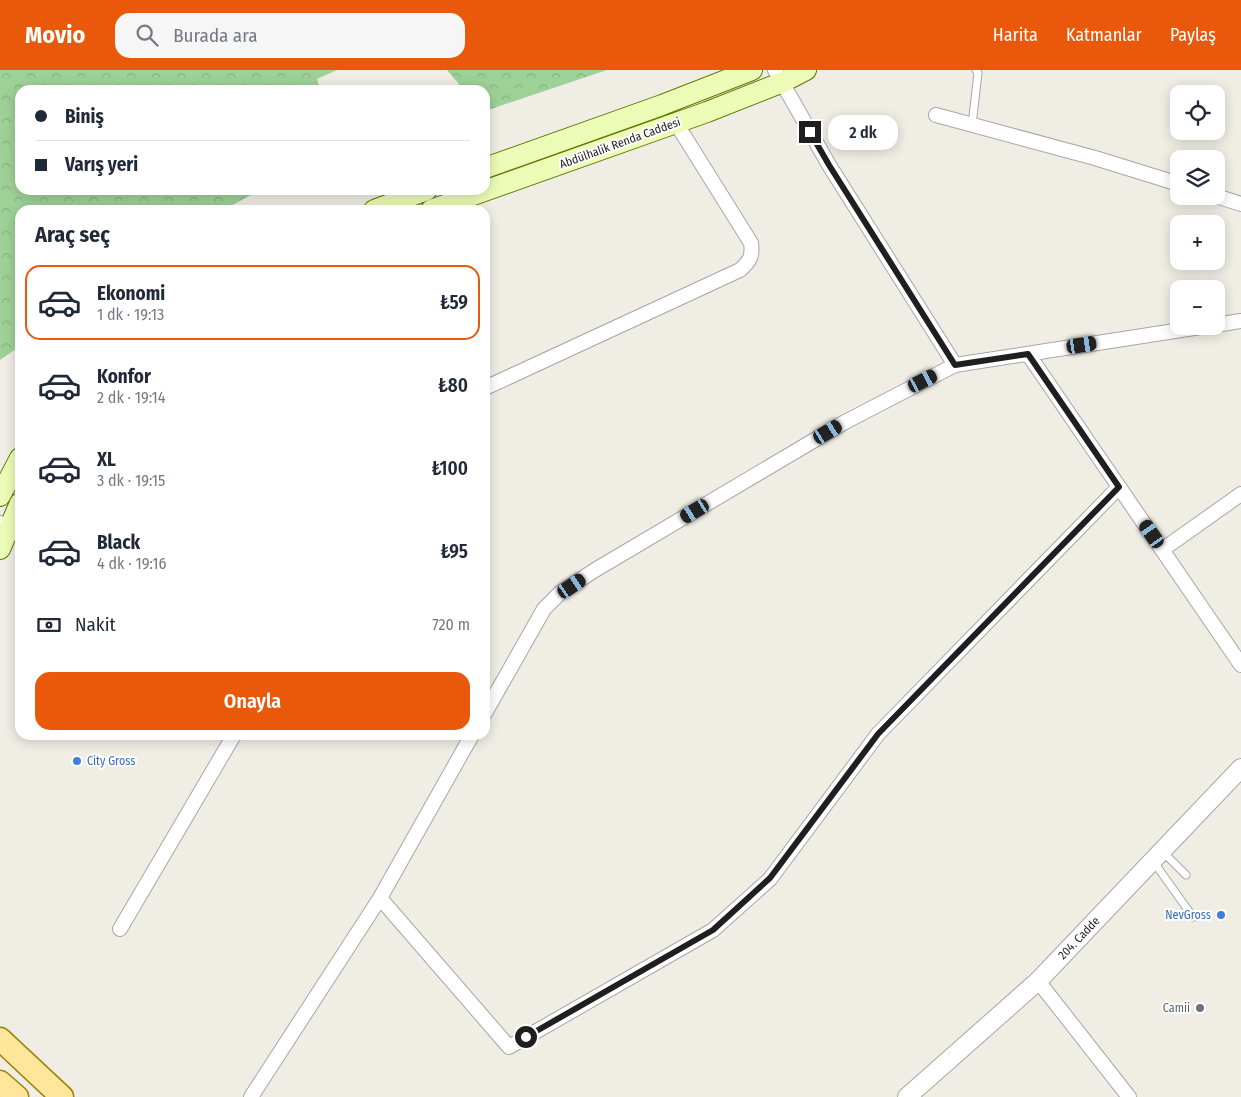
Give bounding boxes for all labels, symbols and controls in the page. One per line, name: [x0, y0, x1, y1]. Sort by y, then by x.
search box: [115, 13, 465, 58]
text: Movio: [25, 21, 85, 49]
icon: search: [133, 21, 161, 49]
text: Burada ara: [173, 24, 258, 47]
text: Harita: [993, 24, 1038, 46]
text: Katmanlar: [1066, 24, 1142, 46]
text: Paylaş: [1170, 24, 1216, 46]
map controls: [1170, 85, 1225, 335]
button: locate: [1170, 85, 1225, 140]
text: Biniş: [65, 105, 104, 128]
callout: 2 dk: [828, 114, 898, 150]
street label: Abdülhalik Renda Caddesi: [558, 115, 682, 171]
route end: [799, 121, 821, 143]
text: 2 dk: [849, 123, 877, 142]
button: layers: [1170, 150, 1225, 205]
text: Varış yeri: [65, 153, 138, 176]
button: +: [1170, 215, 1225, 270]
text: Araç seç: [35, 221, 110, 248]
icon: car: [37, 280, 82, 325]
button: −: [1170, 280, 1225, 335]
text: Ekonomi: [97, 282, 165, 305]
text: ₺59: [440, 291, 468, 314]
text: 1 dk · 19:13: [97, 305, 164, 324]
car: [1066, 335, 1097, 355]
icon: car: [37, 363, 82, 408]
text: Konfor: [97, 365, 151, 388]
car: [906, 368, 939, 394]
text: ₺80: [438, 374, 468, 397]
text: 2 dk · 19:14: [97, 388, 166, 407]
car: [811, 418, 844, 446]
icon: car: [37, 446, 82, 491]
text: XL: [97, 448, 116, 471]
text: ₺100: [431, 457, 468, 480]
text: 3 dk · 19:15: [97, 471, 165, 490]
car: [678, 497, 711, 525]
car: [1137, 517, 1166, 551]
icon: car: [37, 529, 82, 574]
text: Black: [97, 531, 140, 554]
text: ₺95: [440, 540, 468, 563]
text: 4 dk · 19:16: [97, 554, 166, 573]
car: [555, 571, 588, 601]
icon: cash: [35, 611, 63, 639]
text: Nakit: [75, 613, 116, 636]
text: 720 m: [432, 615, 470, 634]
button: Onayla: [35, 672, 470, 730]
place label: City Gross: [87, 754, 135, 768]
marker: City Gross: [71, 755, 83, 767]
place label: NevGross: [1165, 908, 1211, 922]
marker: NevGross: [1215, 909, 1227, 921]
street label: 204. Cadde: [1055, 914, 1103, 962]
place label: Camii: [1163, 1001, 1190, 1015]
marker: Camii: [1194, 1002, 1206, 1014]
route start: [515, 1026, 537, 1048]

